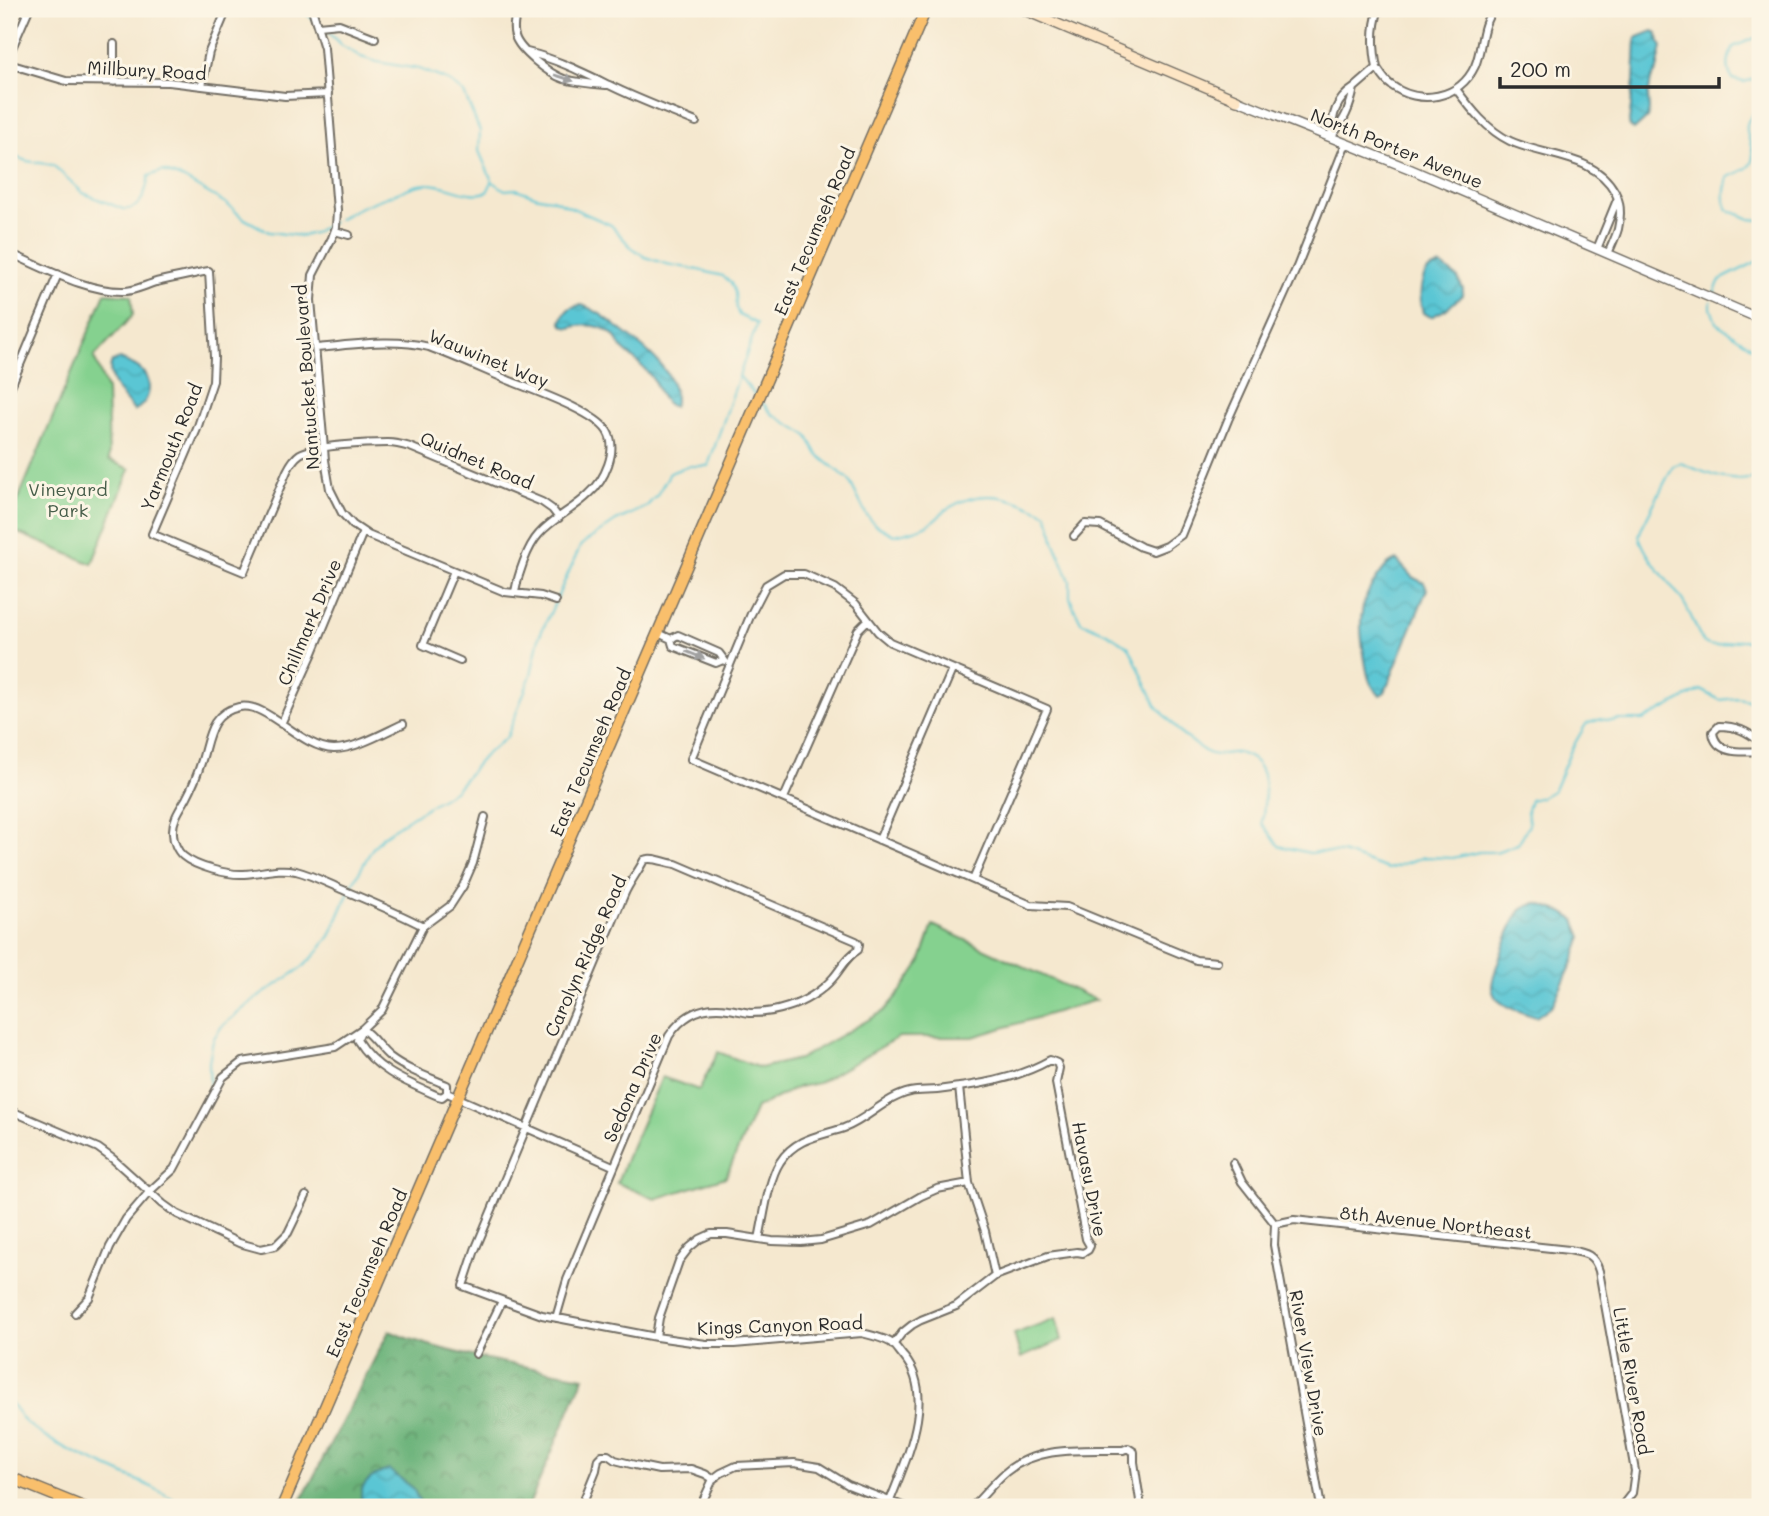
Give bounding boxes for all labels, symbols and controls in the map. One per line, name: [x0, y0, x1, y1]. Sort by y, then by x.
scale bar: [1500, 46, 1718, 90]
street label: Millbury Road: [87, 55, 207, 85]
text: 200 m: [1510, 55, 1571, 82]
one-way arrow: [554, 73, 575, 83]
street label: North Porter Avenue: [1307, 102, 1487, 194]
street label: East Tecumseh Road: [768, 143, 860, 319]
street label: Nantucket Boulevard: [288, 284, 324, 470]
street label: Wauwinet Way: [425, 323, 553, 393]
street label: Yarmouth Road: [134, 380, 208, 514]
street label: Quidnet Road: [417, 425, 537, 495]
park label: Vineyard Park: [28, 477, 108, 522]
street label: Chillmark Drive: [272, 555, 346, 689]
one-way arrow: [684, 649, 705, 660]
street label: East Tecumseh Road: [544, 664, 636, 840]
street label: Carolyn Ridge Road: [539, 872, 631, 1040]
street label: Sedona Drive: [597, 1028, 667, 1146]
street label: Havasu Drive: [1067, 1119, 1113, 1239]
street label: East Tecumseh Road: [320, 1185, 412, 1361]
street label: 8th Avenue Northeast: [1339, 1200, 1533, 1244]
street label: River View Drive: [1284, 1288, 1334, 1438]
street label: Little River Road: [1608, 1305, 1658, 1457]
street label: Kings Canyon Road: [697, 1310, 863, 1340]

